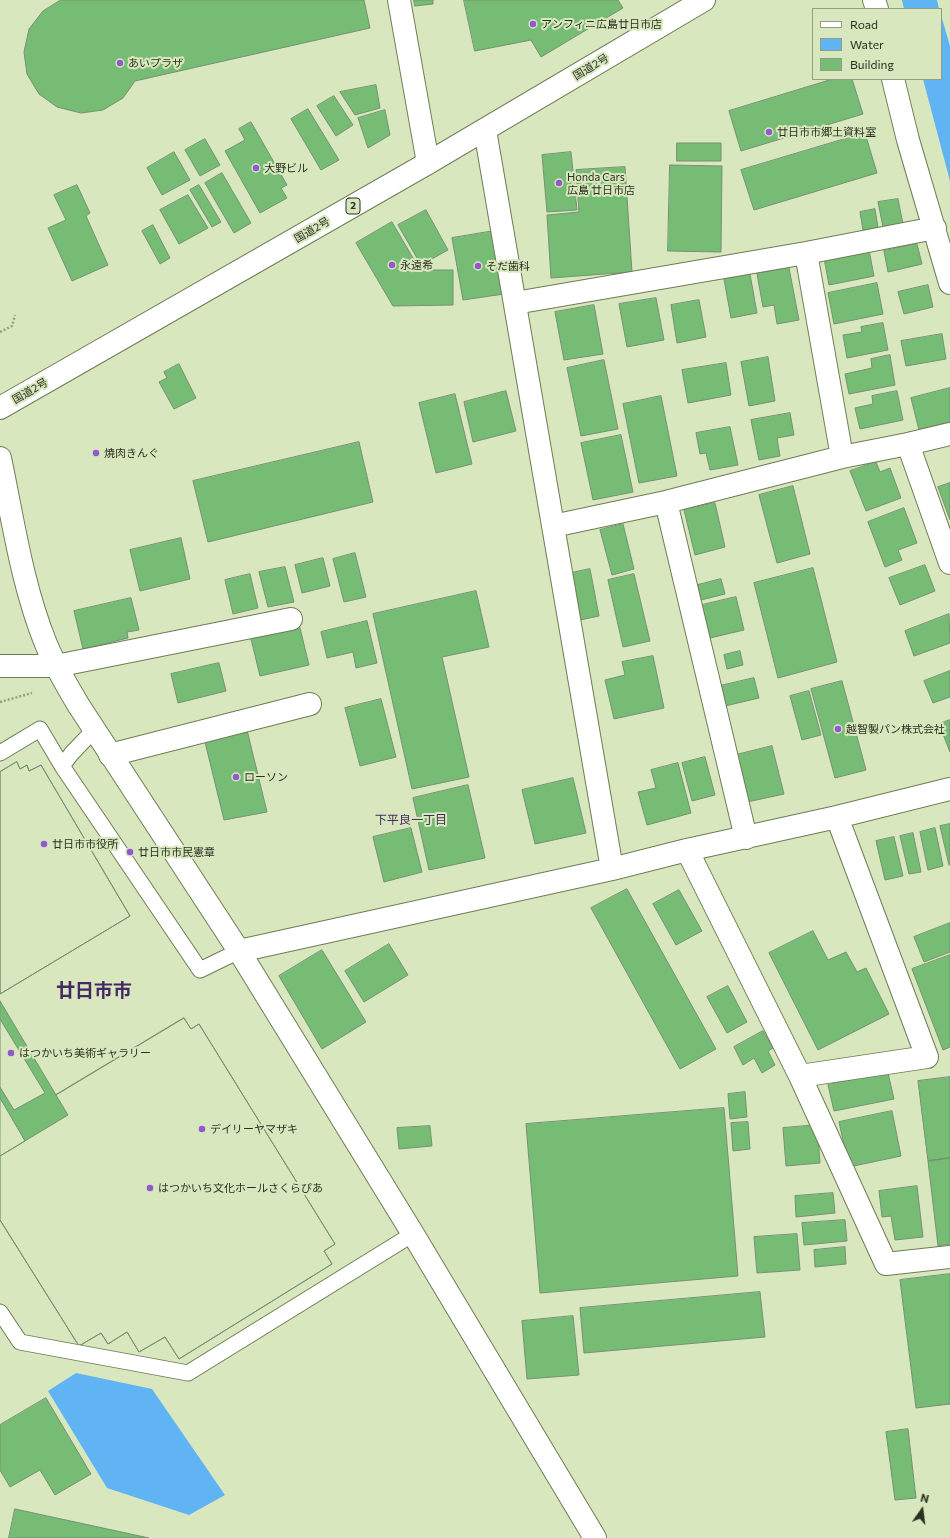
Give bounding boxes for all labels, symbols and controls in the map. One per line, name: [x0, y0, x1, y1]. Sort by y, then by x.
legend: [812, 8, 942, 80]
place label: アンフィニ広島廿日市店: [541, 17, 662, 31]
text: Road: [850, 17, 878, 31]
marker: アンフィニ広島廿日市店: [528, 19, 538, 29]
text: Water: [850, 37, 884, 51]
street label: 国道2号: [571, 51, 611, 83]
place label: あいプラザ: [128, 56, 183, 70]
text: Building: [850, 57, 894, 71]
marker: あいプラザ: [115, 58, 125, 68]
place label: 廿日市市郷土資料室: [777, 125, 876, 139]
marker: 廿日市市郷土資料室: [764, 127, 774, 137]
place label: 大野ビル: [264, 161, 308, 175]
marker: 大野ビル: [251, 163, 261, 173]
place label: Honda Cars 広島 廿日市店: [567, 170, 635, 196]
marker: Honda Cars 広島 廿日市店: [554, 178, 564, 188]
road number: 2: [346, 198, 360, 214]
street label: 国道2号: [292, 215, 332, 245]
place label: 永遠希: [400, 258, 433, 272]
place label: そだ歯科: [486, 259, 530, 273]
marker: 永遠希: [387, 260, 397, 270]
marker: そだ歯科: [473, 261, 483, 271]
street label: 国道2号: [10, 376, 50, 406]
place label: 焼肉きんぐ: [104, 446, 159, 460]
marker: 焼肉きんぐ: [91, 448, 101, 458]
place label: 越智製パン株式会社: [846, 722, 945, 736]
marker: 越智製パン株式会社: [833, 724, 843, 734]
place label: ローソン: [244, 770, 288, 784]
marker: ローソン: [231, 772, 241, 782]
district label: 下平良一丁目: [375, 813, 447, 827]
place label: 廿日市市役所: [52, 837, 118, 851]
marker: 廿日市市役所: [39, 839, 49, 849]
place label: 廿日市市民憲章: [138, 845, 215, 859]
marker: 廿日市市民憲章: [125, 847, 135, 857]
district label: 廿日市市: [56, 980, 132, 1002]
place label: はつかいち美術ギャラリー: [19, 1046, 151, 1060]
marker: はつかいち美術ギャラリー: [6, 1048, 16, 1058]
place label: デイリーヤマザキ: [210, 1122, 298, 1136]
marker: デイリーヤマザキ: [197, 1124, 207, 1134]
place label: はつかいち文化ホールさくらぴあ: [158, 1181, 323, 1195]
marker: はつかいち文化ホールさくらぴあ: [145, 1183, 155, 1193]
north arrow: [902, 1490, 942, 1530]
text: N: [919, 1491, 931, 1505]

